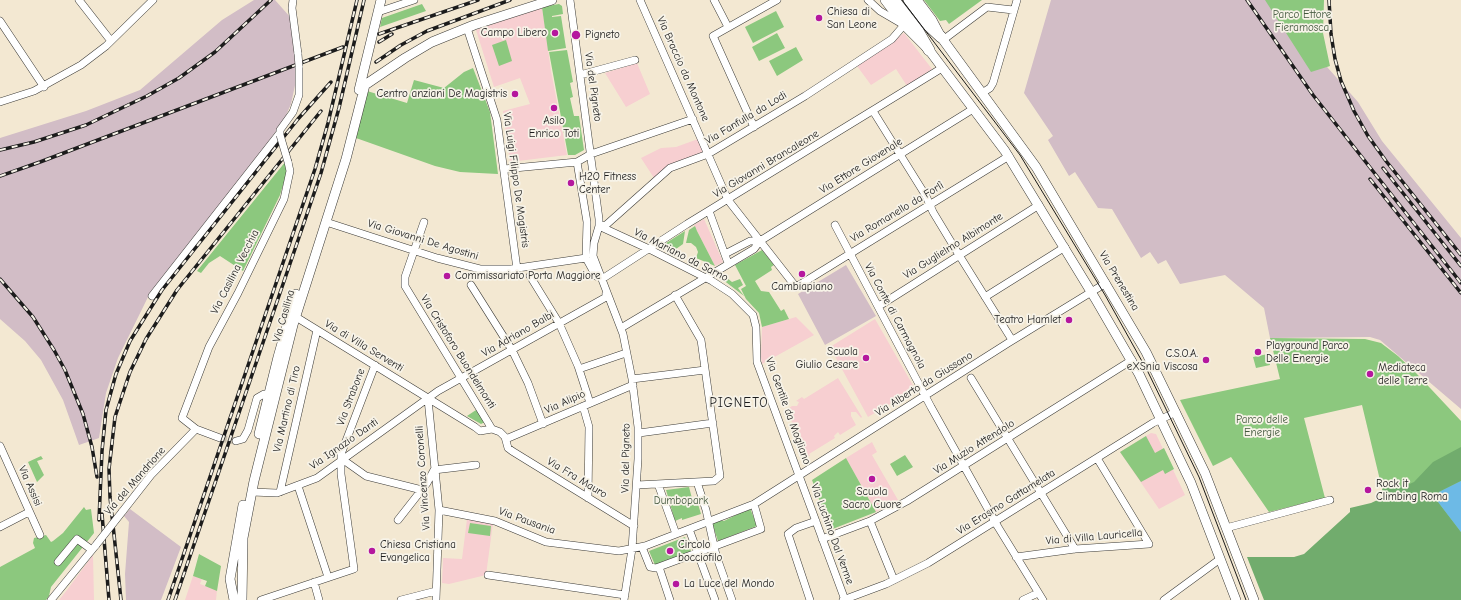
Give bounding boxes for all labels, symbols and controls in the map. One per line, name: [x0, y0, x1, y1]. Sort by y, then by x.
place label: Chiesa di San Leone: [827, 5, 877, 31]
park label: Parco Ettore Fieramosca: [1273, 8, 1331, 34]
marker: Chiesa di San Leone: [814, 13, 824, 23]
street label: Via Braccio da Montone: [654, 14, 712, 124]
place label: Campo Libero: [481, 26, 547, 40]
marker: Campo Libero: [550, 28, 560, 38]
place label: Pigneto: [585, 28, 620, 42]
marker: Pigneto: [570, 29, 582, 41]
street label: Via del Pigneto: [582, 51, 604, 123]
place label: Centro anziani De Magistris: [376, 87, 507, 101]
street label: Via Fanfulla da Lodi: [703, 88, 789, 148]
marker: Centro anziani De Magistris: [510, 89, 520, 99]
marker: Asilo Enrico Toti: [549, 103, 559, 113]
street label: Via Luigi Filippo De Magistris: [500, 111, 532, 249]
place label: Asilo Enrico Toti: [529, 114, 579, 140]
street label: Via Giovanni Brancaleone: [711, 127, 821, 201]
street label: Via Ettore Giovenale: [817, 135, 905, 197]
place label: H2O Fitness Center: [579, 170, 636, 196]
marker: H2O Fitness Center: [566, 178, 576, 188]
street label: Via Romanello da Forlì: [848, 179, 946, 245]
street label: Via Guglielmo Albimonte: [901, 210, 1005, 282]
street label: Via Giovanni De Agostini: [366, 217, 480, 263]
street label: Via Mariano da Sarno: [632, 226, 730, 284]
street label: Via Casilina Vecchia: [208, 228, 262, 316]
street label: Via Prenestina: [1096, 249, 1142, 313]
street label: Via Conte di Carmagnola: [862, 261, 928, 371]
place label: Commissariato Porta Maggiore: [455, 269, 601, 283]
marker: Cambiapiano: [797, 269, 807, 279]
marker: Commissariato Porta Maggiore: [442, 271, 452, 281]
place label: Cambiapiano: [771, 280, 833, 294]
street label: Via Casilina: [270, 288, 298, 344]
street label: Via Cristoforo Buondelmonti: [418, 293, 498, 411]
street label: Via Adriano Balbi: [479, 308, 557, 360]
place label: Teatro Hamlet: [994, 313, 1061, 327]
marker: Teatro Hamlet: [1064, 315, 1074, 325]
street label: Via di Villa Serventi: [322, 317, 406, 375]
place label: Playground Parco Delle Energie: [1266, 339, 1349, 365]
place label: Scuola Giulio Cesare: [795, 345, 858, 371]
place label: C.S.O.A. eXSnia Viscosa: [1127, 347, 1198, 373]
marker: Playground Parco Delle Energie: [1253, 347, 1263, 357]
street label: Via Alberto da Giussano: [873, 349, 975, 419]
marker: Scuola Giulio Cesare: [861, 353, 871, 363]
marker: C.S.O.A. eXSnia Viscosa: [1201, 355, 1211, 365]
street label: Via Gentile da Mogliano: [762, 356, 814, 466]
place label: Mediateca delle Terre: [1378, 361, 1428, 387]
street label: Via Martino di Tiro: [271, 364, 303, 454]
street label: Via Strabone: [334, 367, 368, 427]
marker: Mediateca delle Terre: [1365, 369, 1375, 379]
street label: Via Alipio: [543, 387, 587, 417]
district label: PIGNETO: [709, 395, 769, 411]
park label: Parco delle Energie: [1236, 413, 1288, 439]
street label: Via Ignazio Danti: [307, 415, 381, 473]
street label: Via Muzio Attendolo: [931, 417, 1017, 477]
street label: Via del Pigneto: [619, 423, 633, 493]
street label: Via Vincenzo Coronelli: [413, 425, 433, 531]
street label: Via del Mandrione: [102, 444, 168, 518]
street label: Via Fra Mauro: [544, 455, 610, 501]
street label: Via Assisi: [15, 464, 45, 508]
street label: Via Erasmo Gattamelata: [954, 466, 1058, 538]
marker: Scuola Sacro Cuore: [867, 474, 877, 484]
place label: Rock it Climbing Roma: [1376, 477, 1448, 503]
street label: Via Luchino Dal Verme: [808, 482, 856, 586]
place label: Scuola Sacro Cuore: [843, 485, 901, 511]
marker: Rock it Climbing Roma: [1363, 485, 1373, 495]
park label: Dumbopark: [654, 494, 708, 508]
street label: Via Pausania: [497, 505, 557, 537]
street label: Via di Villa Lauricella: [1045, 526, 1143, 548]
place label: Chiesa Cristiana Evangelica: [380, 538, 456, 564]
place label: Circolo bocciofilo: [678, 538, 722, 564]
marker: Chiesa Cristiana Evangelica: [367, 546, 377, 556]
marker: Circolo bocciofilo: [665, 546, 675, 556]
place label: La Luce del Mondo: [684, 577, 774, 591]
marker: La Luce del Mondo: [671, 579, 681, 589]

